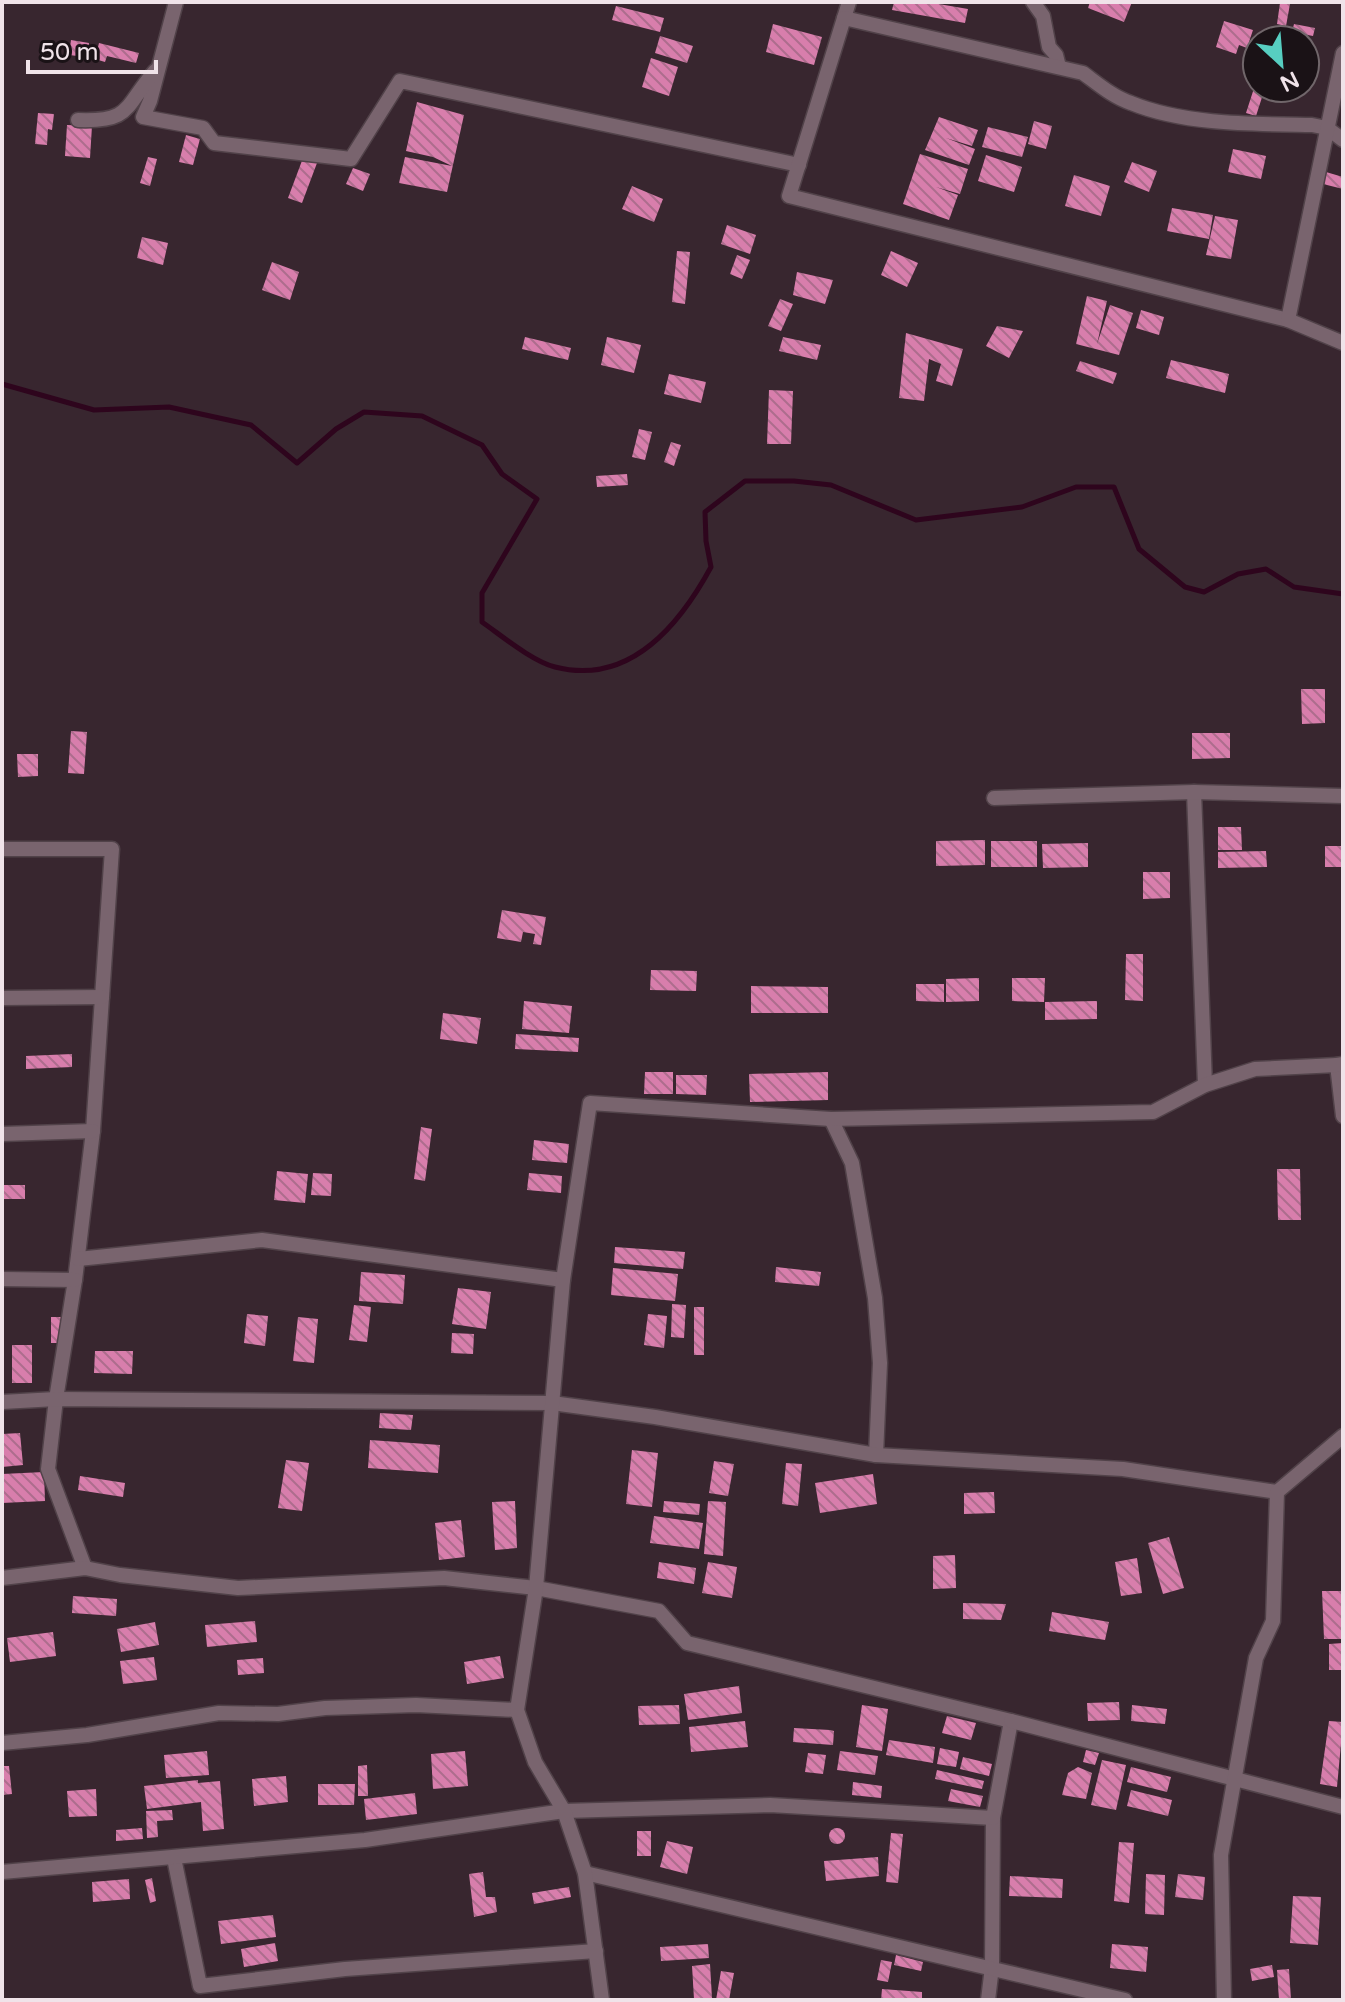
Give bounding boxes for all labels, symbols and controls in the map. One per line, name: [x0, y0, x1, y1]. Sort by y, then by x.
scale bar: [28, 24, 156, 74]
north arrow: [1241, 24, 1321, 104]
text: 50 m: [40, 38, 98, 67]
text: N: [1276, 66, 1303, 97]

